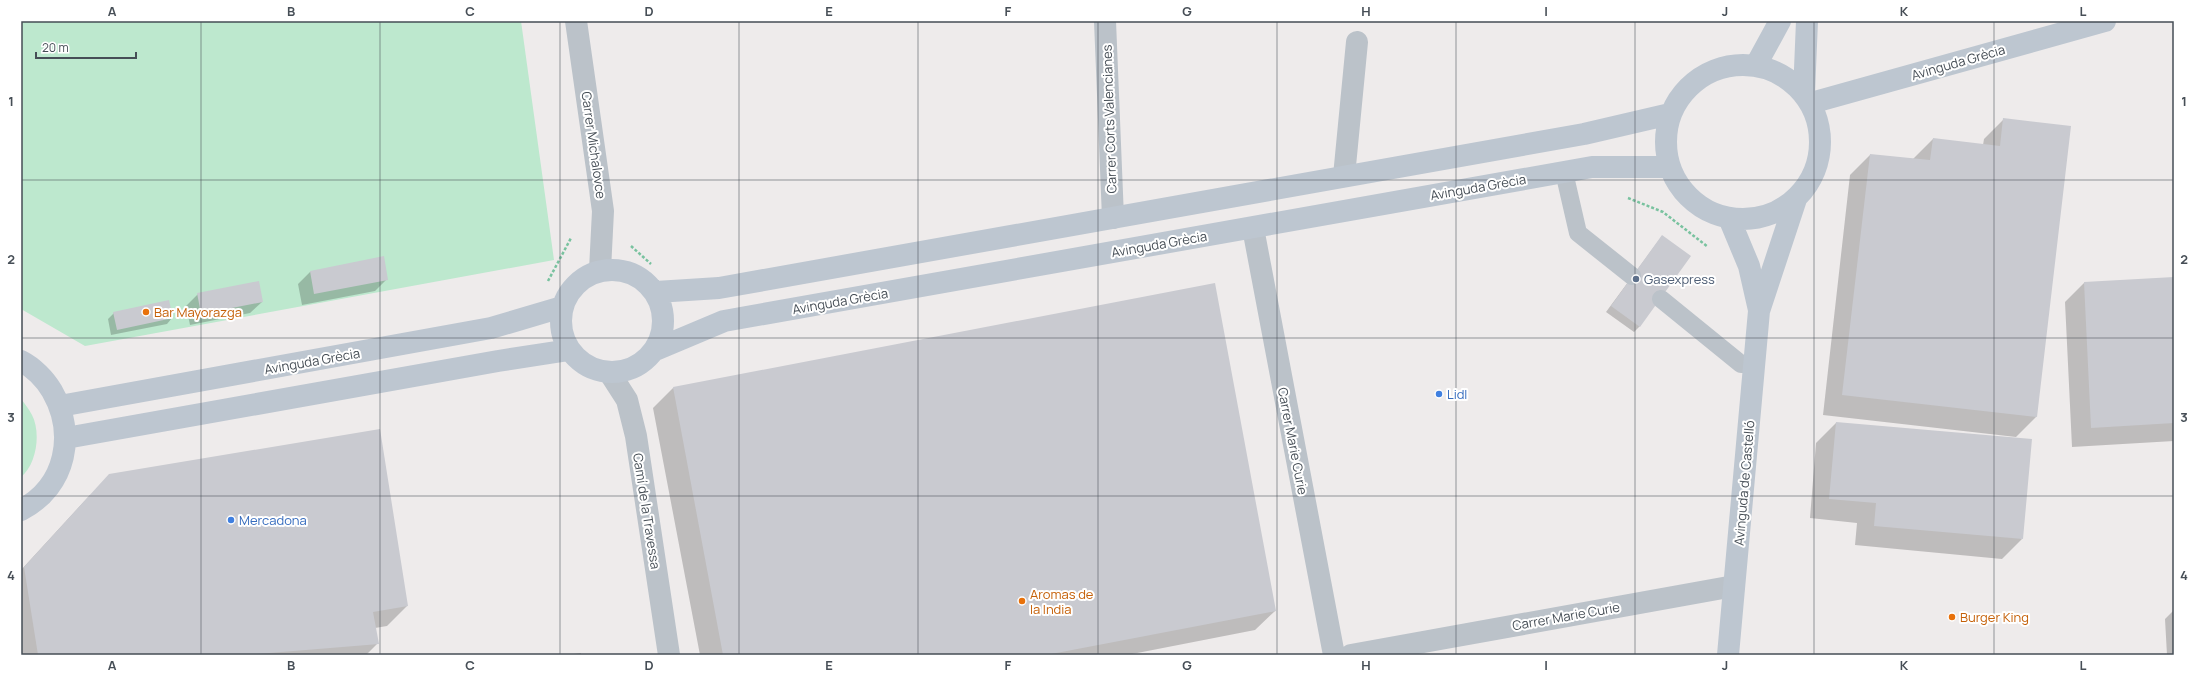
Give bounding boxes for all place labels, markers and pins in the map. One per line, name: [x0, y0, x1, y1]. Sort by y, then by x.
place label: Gasexpress: [1644, 270, 1715, 288]
marker: Gasexpress: [1631, 274, 1641, 284]
place label: Bar Mayorazga: [154, 303, 242, 321]
marker: Bar Mayorazga: [141, 307, 151, 317]
place label: Lidl: [1447, 385, 1467, 403]
marker: Lidl: [1434, 389, 1444, 399]
place label: Mercadona: [239, 511, 307, 529]
marker: Mercadona: [226, 515, 236, 525]
place label: Aromas de la India: [1030, 585, 1094, 618]
marker: Aromas de la India: [1017, 596, 1027, 606]
place label: Burger King: [1960, 608, 2029, 626]
marker: Burger King: [1947, 612, 1957, 622]

